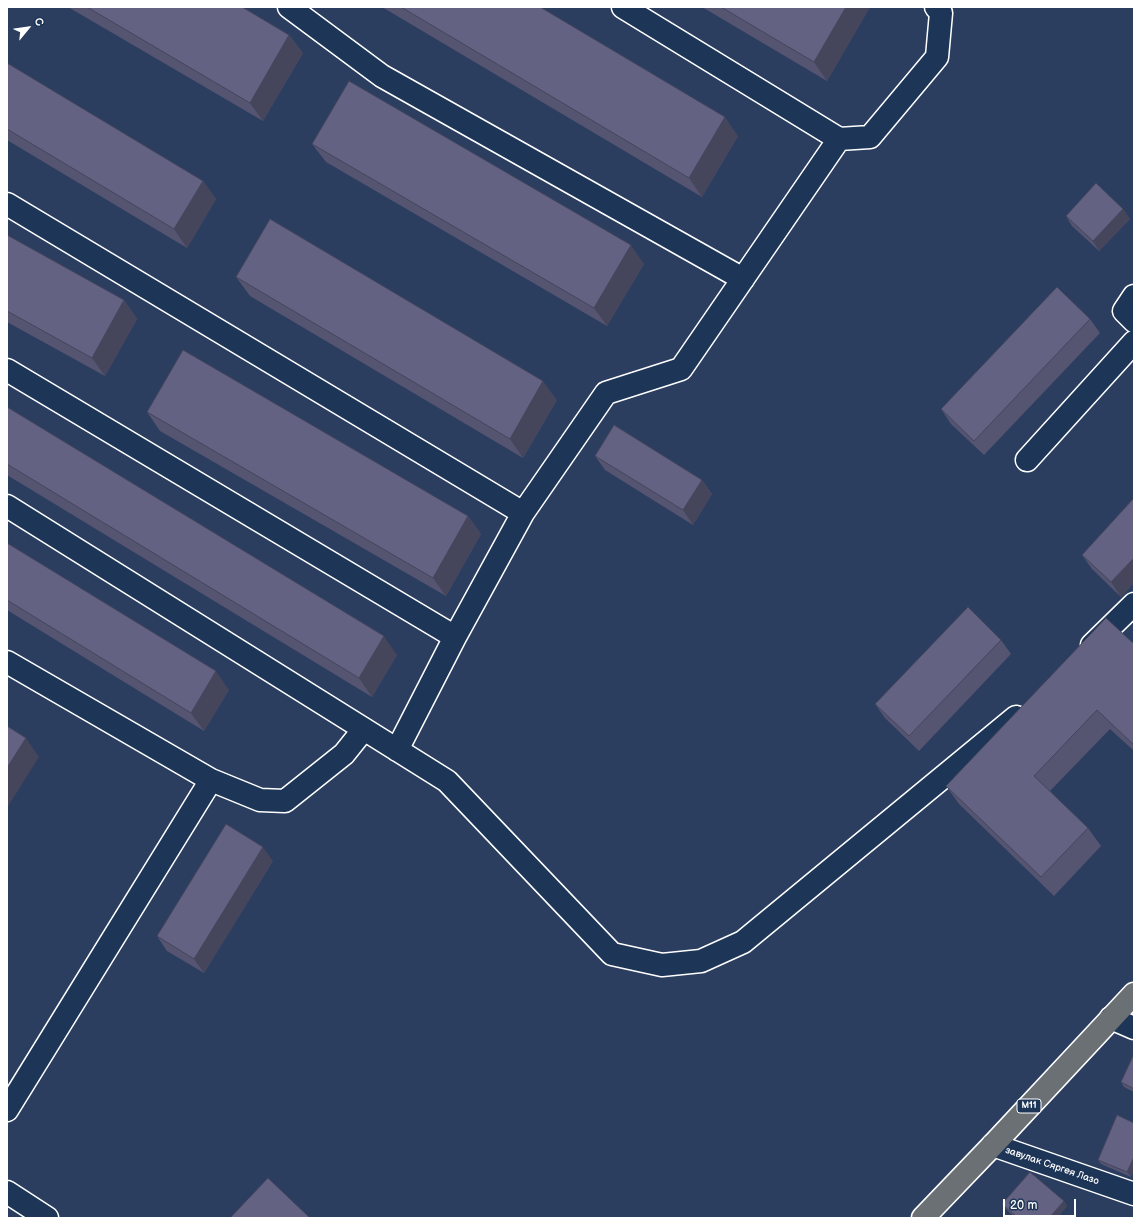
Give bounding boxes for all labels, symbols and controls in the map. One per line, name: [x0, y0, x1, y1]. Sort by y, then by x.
north arrow: [8, 8, 48, 48]
text: С: [31, 15, 46, 28]
road number: М11: [1017, 1099, 1041, 1113]
street label: завулак Сяргея Лазо: [1004, 1144, 1100, 1188]
scale bar: [1005, 1191, 1078, 1217]
text: 20 m: [1010, 1198, 1037, 1213]

